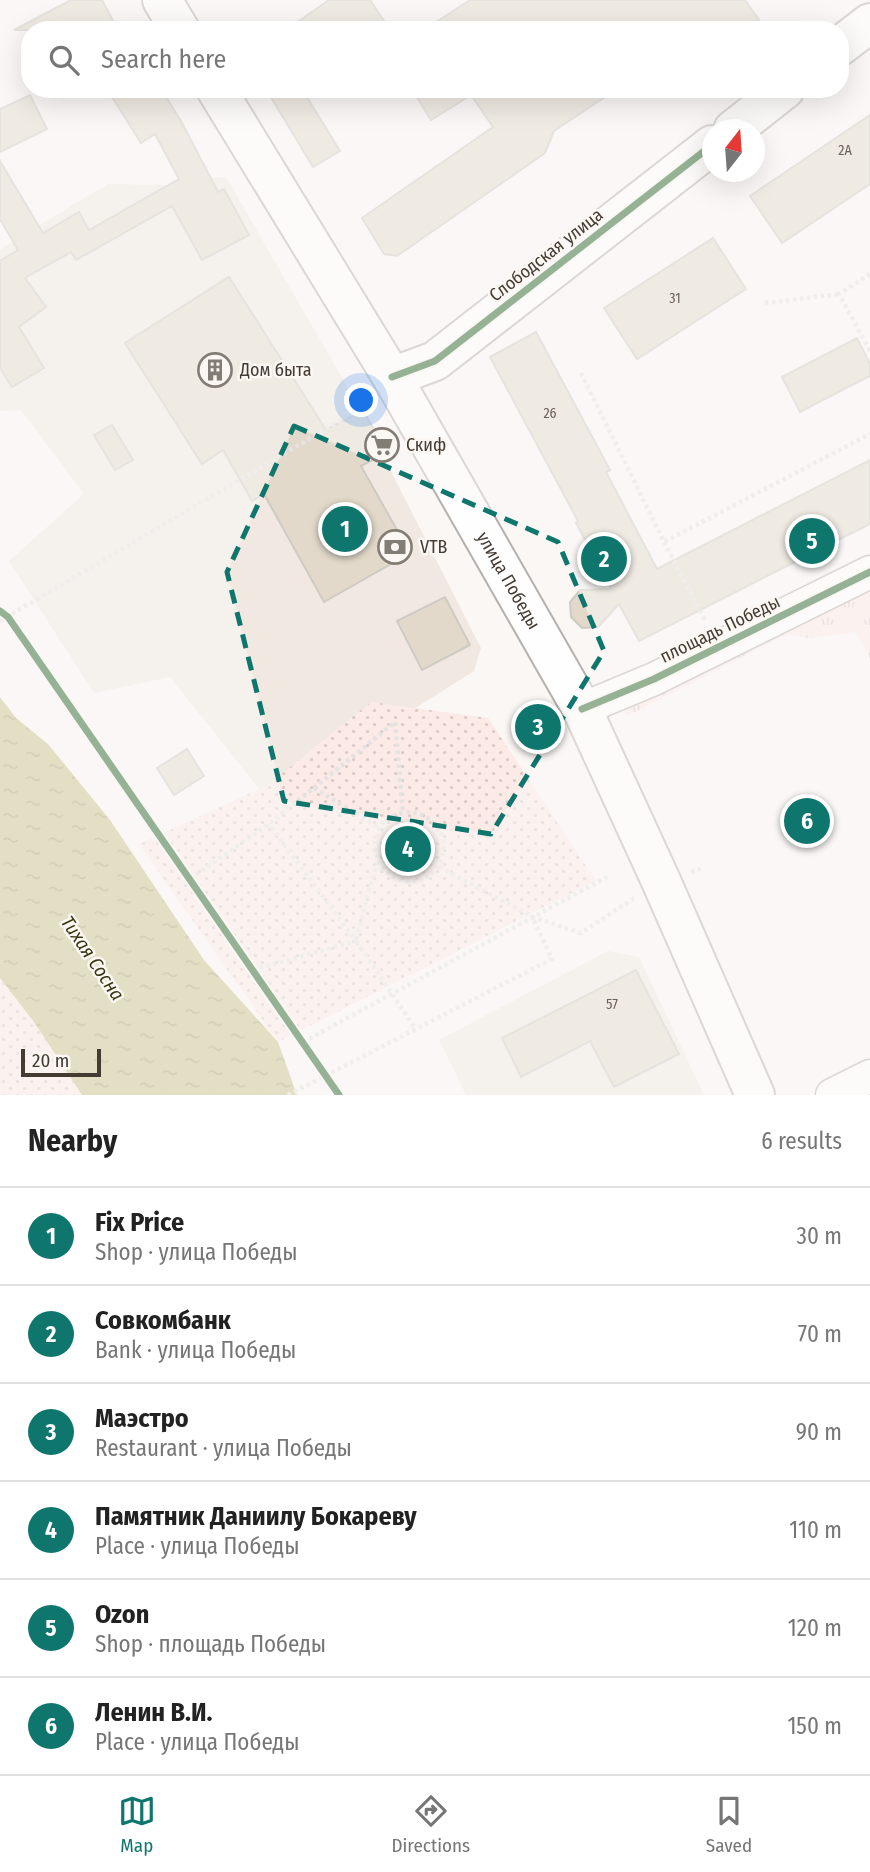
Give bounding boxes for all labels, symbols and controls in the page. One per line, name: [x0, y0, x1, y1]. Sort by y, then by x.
search box: [21, 21, 849, 98]
icon: search: [45, 41, 83, 79]
text: Search here: [101, 44, 226, 75]
north arrow: [702, 119, 765, 182]
house number: 2А: [838, 142, 852, 159]
street label: Слободская улица: [485, 204, 607, 306]
house number: 31: [669, 290, 681, 307]
building icon: Дом быта: [196, 351, 234, 389]
place label: Дом быта: [239, 359, 312, 381]
your location: [344, 383, 378, 417]
house number: 26: [543, 405, 557, 422]
supermarket icon: Скиф: [363, 426, 401, 464]
place label: Скиф: [406, 434, 446, 456]
pin: 1: [322, 503, 368, 555]
pin: 5: [789, 515, 835, 567]
bank icon: VTB: [376, 528, 414, 566]
street label: улица Победы: [472, 528, 545, 633]
pin: 2: [581, 533, 627, 585]
place label: VTB: [420, 536, 447, 558]
street label: площадь Победы: [656, 590, 784, 668]
pin: 3: [515, 701, 561, 753]
pin: 6: [784, 795, 830, 847]
pin: 4: [385, 823, 431, 875]
water label: Тихая Сосна: [56, 912, 129, 1005]
house number: 57: [606, 996, 618, 1013]
scale bar: [21, 1046, 102, 1078]
text: 20 m: [32, 1049, 69, 1072]
text: Nearby: [28, 1123, 117, 1159]
text: 6 results: [761, 1127, 842, 1155]
text: Fix Price: [95, 1207, 184, 1238]
text: 1: [46, 1222, 56, 1250]
text: 30 m: [797, 1222, 842, 1250]
text: Shop · улица Победы: [95, 1238, 298, 1266]
text: Совкомбанк: [95, 1305, 231, 1336]
text: 2: [46, 1320, 56, 1348]
text: 70 m: [798, 1320, 842, 1348]
text: Bank · улица Победы: [95, 1336, 296, 1364]
text: Маэстро: [95, 1403, 189, 1434]
text: 3: [46, 1418, 56, 1446]
text: 90 m: [796, 1418, 842, 1446]
text: Restaurant · улица Победы: [95, 1434, 352, 1462]
text: Памятник Даниилу Бокареву: [95, 1501, 417, 1532]
text: 4: [45, 1516, 57, 1544]
text: 110 m: [789, 1516, 842, 1544]
text: Place · улица Победы: [95, 1532, 299, 1560]
text: Ozon: [95, 1599, 149, 1630]
text: 5: [45, 1614, 57, 1642]
text: 120 m: [788, 1614, 842, 1642]
text: Shop · площадь Победы: [95, 1630, 326, 1658]
text: Ленин В.И.: [95, 1697, 213, 1728]
text: 6: [45, 1712, 57, 1740]
text: 150 m: [787, 1712, 842, 1740]
text: Place · улица Победы: [95, 1728, 299, 1756]
tab: Map: [118, 1792, 156, 1857]
tab: Directions: [392, 1792, 470, 1857]
tab: Saved: [706, 1792, 752, 1857]

